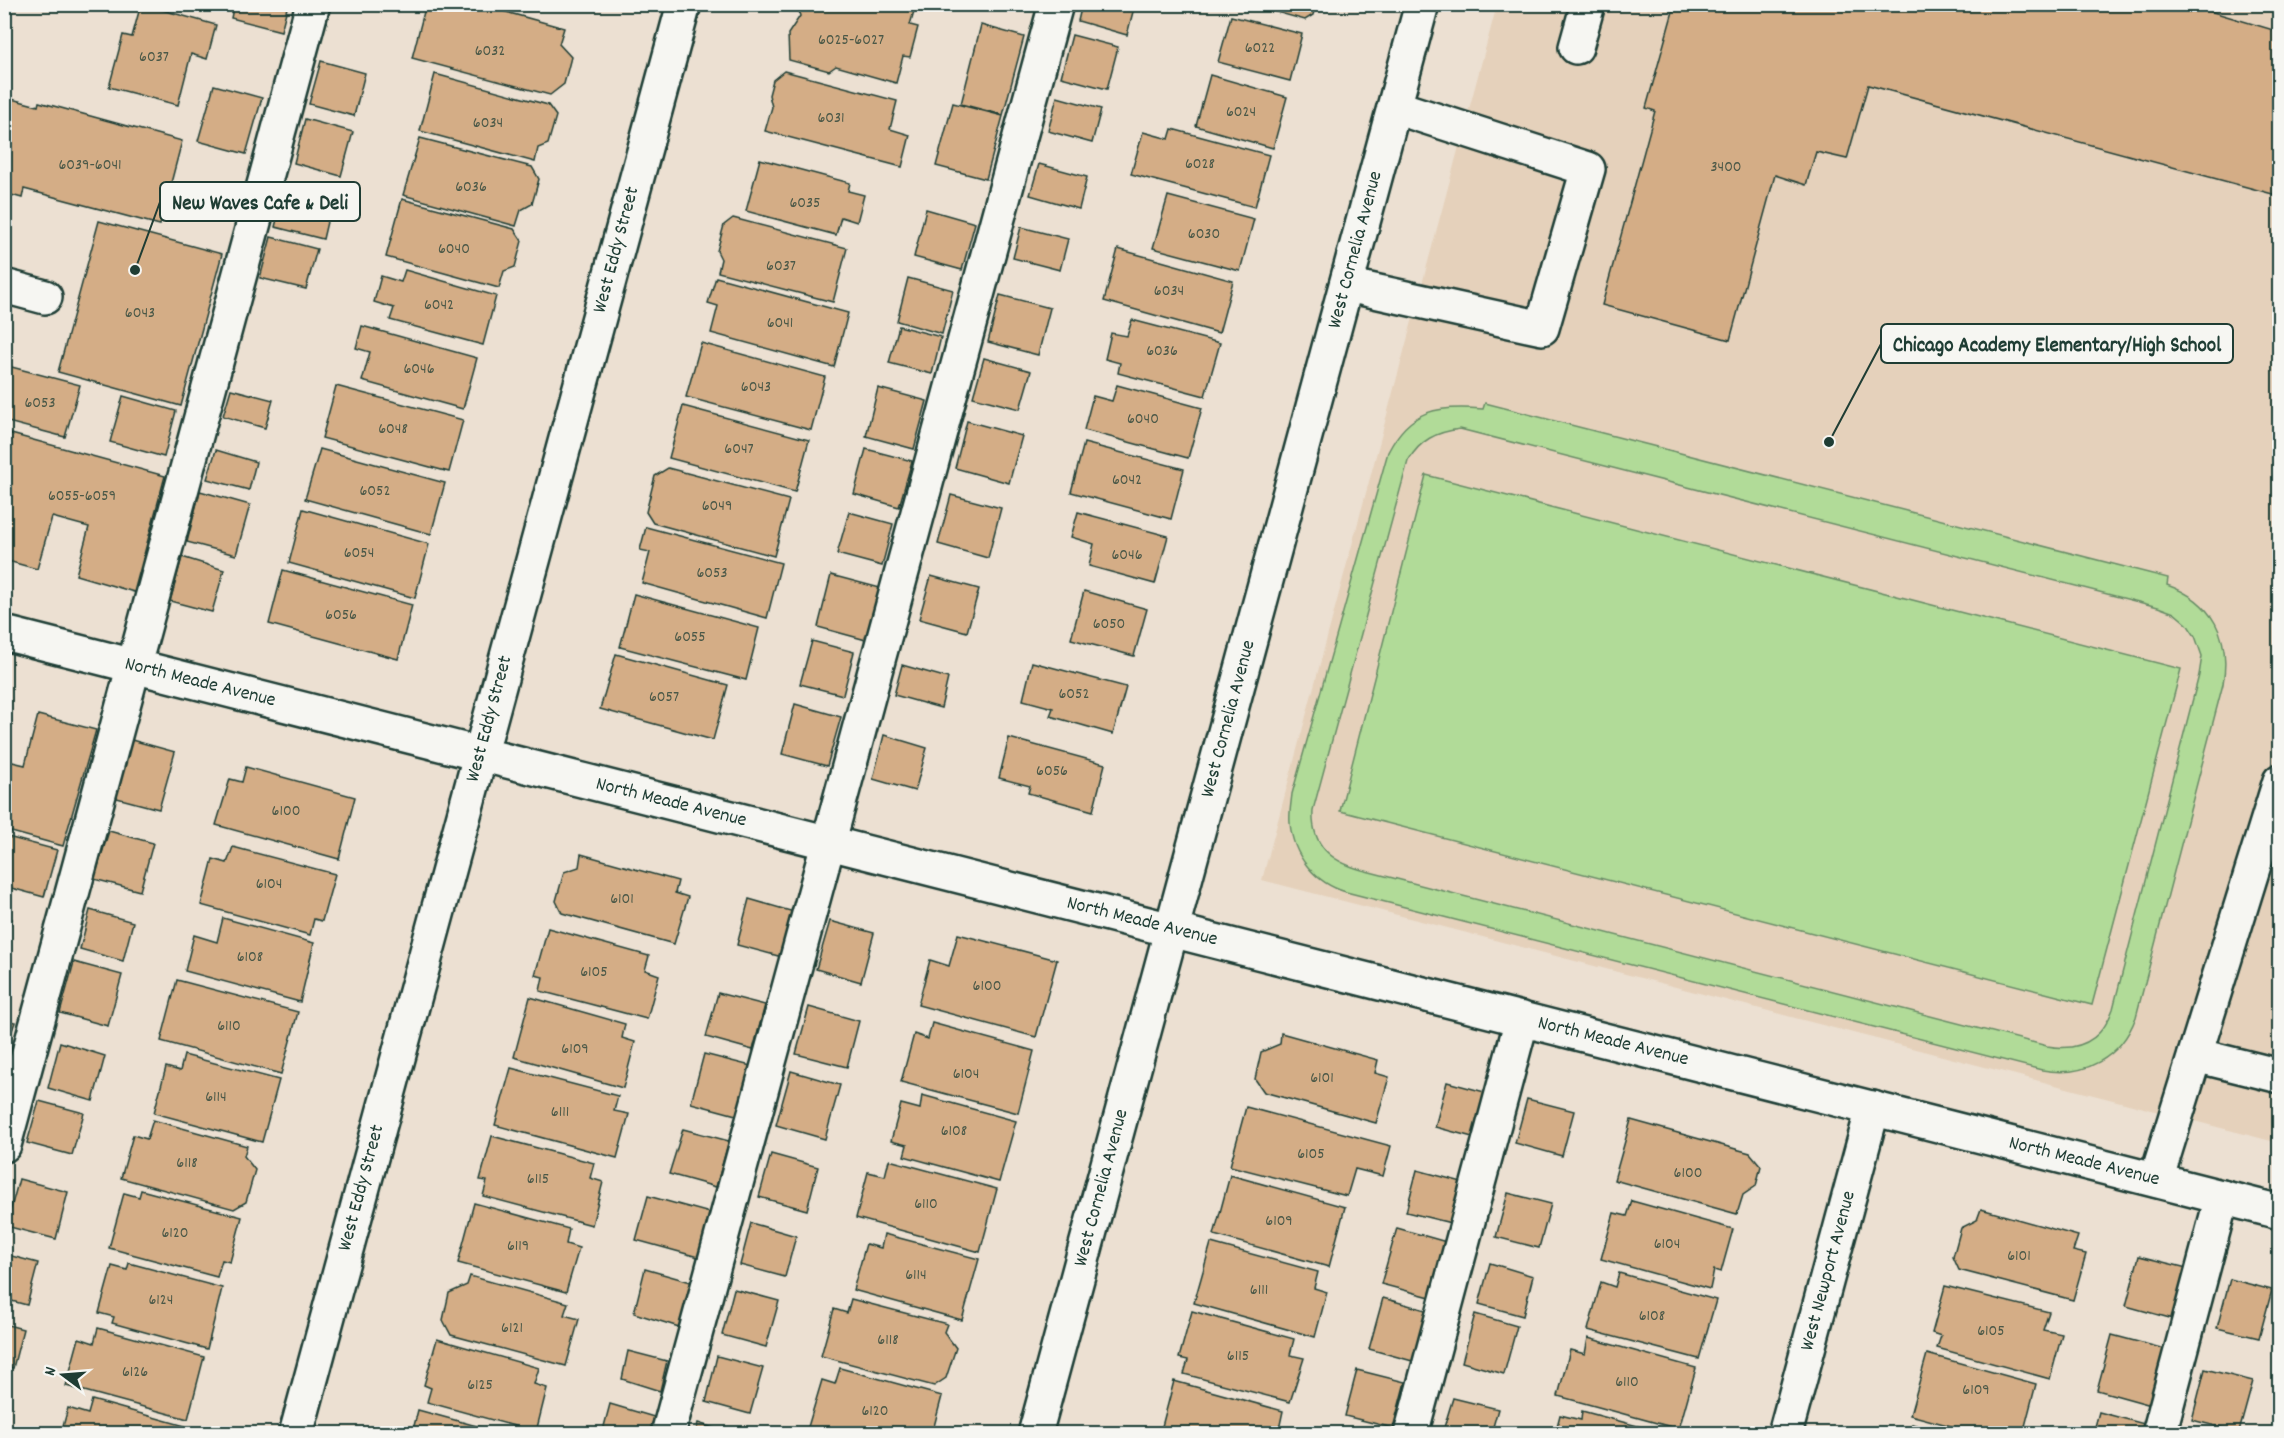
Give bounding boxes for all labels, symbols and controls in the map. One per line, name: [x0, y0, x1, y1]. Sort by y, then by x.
house number: 6025-6027: [818, 29, 884, 52]
house number: 6022: [1245, 37, 1275, 60]
house number: 6032: [475, 40, 505, 63]
house number: 6037: [139, 46, 169, 69]
house number: 6024: [1226, 101, 1256, 124]
house number: 6031: [817, 107, 845, 130]
house number: 6034: [473, 112, 503, 135]
house number: 6028: [1185, 153, 1215, 176]
house number: 6039-6041: [58, 154, 122, 177]
house number: 3400: [1710, 156, 1742, 179]
street label: West Cornelia Avenue: [1322, 168, 1391, 332]
house number: 6036: [455, 176, 487, 199]
callout: New Waves Cafe & Deli: [160, 182, 360, 221]
street label: West Eddy Street: [587, 184, 647, 316]
text: New Waves Cafe & Deli: [172, 190, 348, 220]
house number: 6035: [789, 192, 821, 215]
house number: 6030: [1188, 223, 1220, 246]
house number: 6040: [438, 238, 470, 261]
house number: 6037: [766, 255, 796, 278]
house number: 6034: [1154, 280, 1184, 303]
house number: 6042: [424, 294, 454, 317]
house number: 6043: [125, 302, 155, 325]
house number: 6041: [767, 312, 793, 335]
callout: Chicago Academy Elementary/High School: [1881, 324, 2233, 363]
text: Chicago Academy Elementary/High School: [1893, 332, 2222, 362]
house number: 6036: [1146, 340, 1178, 363]
house number: 6046: [403, 358, 435, 381]
house number: 6043: [741, 376, 771, 399]
house number: 6053: [24, 392, 56, 415]
house number: 6040: [1127, 408, 1159, 431]
house number: 6048: [378, 418, 408, 441]
house number: 6047: [724, 438, 754, 461]
house number: 6042: [1112, 469, 1142, 492]
house number: 6052: [360, 480, 390, 503]
house number: 6055-6059: [48, 485, 116, 508]
house number: 6049: [702, 495, 732, 518]
house number: 6054: [344, 542, 374, 565]
house number: 6046: [1111, 544, 1143, 567]
house number: 6053: [696, 562, 728, 585]
house number: 6056: [325, 604, 357, 627]
house number: 6050: [1093, 613, 1125, 636]
house number: 6055: [674, 626, 706, 649]
street label: West Cornelia Avenue: [1195, 637, 1264, 801]
street label: North Meade Avenue: [122, 651, 279, 715]
street label: West Eddy Street: [460, 653, 520, 785]
house number: 6052: [1059, 683, 1089, 706]
house number: 6057: [649, 686, 679, 709]
house number: 6056: [1036, 760, 1068, 783]
street label: North Meade Avenue: [593, 771, 750, 835]
house number: 6100: [272, 800, 300, 823]
house number: 6104: [256, 873, 282, 896]
house number: 6101: [610, 888, 634, 911]
street label: North Meade Avenue: [1064, 890, 1221, 954]
house number: 6108: [237, 946, 263, 969]
house number: 6105: [580, 961, 608, 984]
house number: 6100: [973, 975, 1001, 998]
street label: North Meade Avenue: [1535, 1010, 1692, 1074]
house number: 6110: [217, 1015, 241, 1038]
house number: 6109: [561, 1038, 589, 1061]
house number: 6104: [953, 1063, 979, 1086]
house number: 6101: [1310, 1067, 1334, 1090]
house number: 6114: [205, 1086, 227, 1109]
house number: 6111: [551, 1101, 569, 1124]
street label: West Cornelia Avenue: [1068, 1106, 1137, 1270]
house number: 6108: [941, 1120, 967, 1143]
street label: West Eddy Street: [332, 1122, 392, 1254]
street label: North Meade Avenue: [2006, 1130, 2163, 1194]
house number: 6105: [1297, 1143, 1325, 1166]
house number: 6118: [176, 1152, 198, 1175]
house number: 6100: [1674, 1162, 1702, 1185]
house number: 6115: [527, 1168, 549, 1191]
street label: West Newport Avenue: [1794, 1188, 1864, 1354]
house number: 6110: [914, 1193, 938, 1216]
house number: 6109: [1265, 1210, 1293, 1233]
house number: 6120: [161, 1222, 189, 1245]
house number: 6104: [1654, 1233, 1680, 1256]
house number: 6119: [507, 1235, 529, 1258]
house number: 6101: [2007, 1245, 2031, 1268]
house number: 6114: [905, 1264, 927, 1287]
house number: 6111: [1250, 1279, 1268, 1302]
house number: 6124: [149, 1289, 173, 1312]
house number: 6108: [1639, 1305, 1665, 1328]
house number: 6121: [501, 1317, 523, 1340]
house number: 6105: [1977, 1320, 2005, 1343]
house number: 6118: [877, 1329, 899, 1352]
north arrow: [33, 1345, 93, 1405]
house number: 6115: [1227, 1345, 1249, 1368]
house number: 6126: [122, 1361, 148, 1384]
text: N: [39, 1364, 63, 1379]
house number: 6110: [1615, 1371, 1639, 1394]
house number: 6125: [467, 1374, 493, 1397]
house number: 6109: [1962, 1379, 1990, 1402]
house number: 6120: [861, 1400, 889, 1423]

